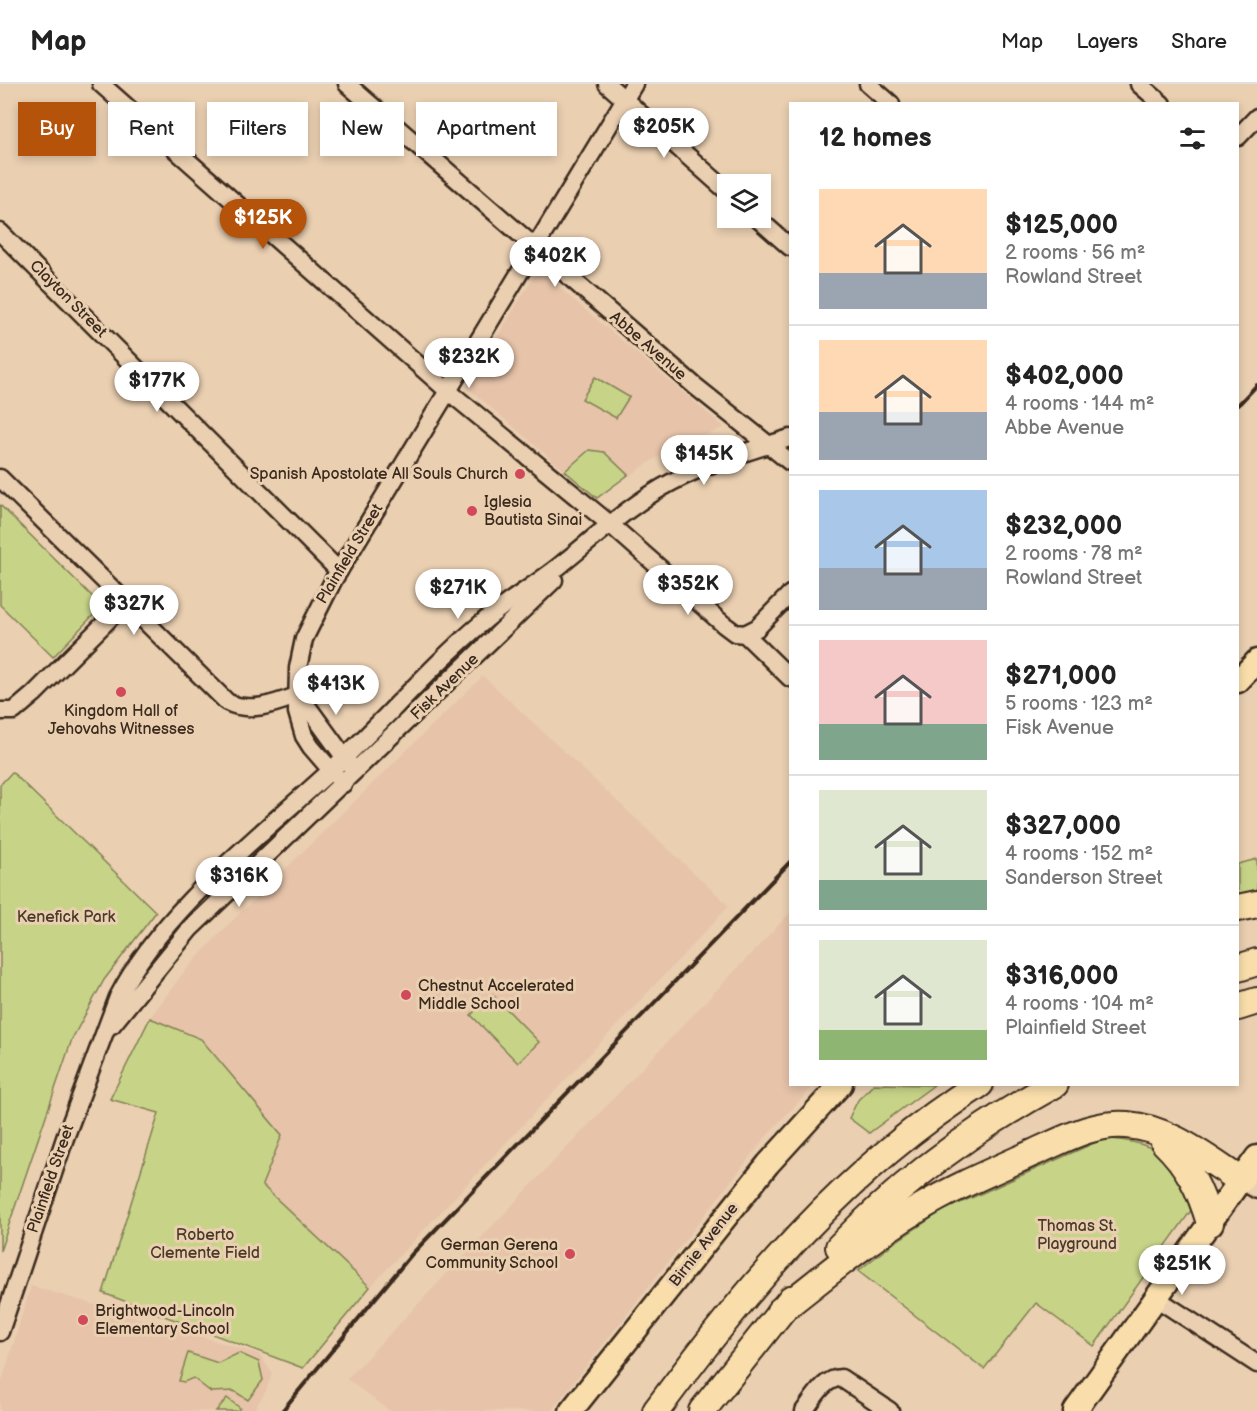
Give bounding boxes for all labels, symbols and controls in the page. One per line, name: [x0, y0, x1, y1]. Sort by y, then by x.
text: Map: [30, 25, 86, 58]
text: Map: [1001, 29, 1043, 54]
text: Layers: [1076, 29, 1138, 54]
text: Share: [1171, 29, 1227, 54]
chip: Buy: [18, 102, 96, 156]
chip: Rent: [108, 102, 195, 156]
chip: Filters: [207, 102, 308, 156]
chip: New: [320, 102, 404, 156]
chip: Apartment: [416, 102, 557, 156]
pin: $205K: [622, 108, 706, 159]
text: $205K: [633, 115, 695, 139]
icon: filters: [1176, 122, 1209, 155]
text: 12 homes: [819, 123, 931, 154]
map controls: [717, 174, 771, 228]
button: layers: [717, 174, 771, 228]
pin: $125K: [221, 199, 305, 250]
text: $125K: [234, 206, 292, 230]
text: $125,000: [1005, 210, 1118, 241]
icon: home: [867, 213, 939, 285]
pin: $402K: [513, 237, 597, 288]
text: 2 rooms · 56 m²: [1005, 241, 1145, 265]
text: $402K: [524, 244, 587, 268]
street label: Clayton Street: [25, 256, 111, 342]
text: Rowland Street: [1005, 265, 1142, 289]
street label: Abbe Avenue: [606, 308, 691, 385]
pin: $232K: [427, 338, 511, 389]
text: $232K: [438, 345, 500, 369]
text: $402,000: [1005, 361, 1124, 392]
pin: $177K: [115, 362, 199, 413]
icon: home: [867, 364, 939, 436]
text: $177K: [128, 369, 186, 393]
text: 4 rooms · 144 m²: [1005, 392, 1154, 416]
text: Abbe Avenue: [1005, 416, 1124, 440]
pin: $145K: [662, 435, 746, 486]
text: $145K: [675, 442, 733, 466]
place label: Spanish Apostolate All Souls Church: [250, 465, 508, 484]
marker: Spanish Apostolate All Souls Church: [513, 467, 527, 481]
place label: Iglesia Bautista Sinai: [484, 493, 582, 530]
street label: Plainfield Street: [313, 501, 387, 607]
marker: Iglesia Bautista Sinai: [465, 504, 479, 518]
text: $232,000: [1005, 511, 1122, 542]
icon: home: [867, 514, 939, 586]
text: 2 rooms · 78 m²: [1005, 542, 1143, 566]
pin: $352K: [646, 565, 730, 616]
text: Rowland Street: [1005, 566, 1142, 590]
pin: $271K: [416, 569, 500, 620]
text: $352K: [657, 572, 719, 596]
text: $271K: [429, 576, 487, 600]
pin: $327K: [92, 585, 176, 636]
text: $327K: [104, 592, 164, 616]
street label: Fisk Avenue: [407, 650, 483, 724]
text: $271,000: [1005, 661, 1117, 692]
icon: home: [867, 664, 939, 736]
pin: $413K: [294, 665, 378, 716]
text: $413K: [307, 672, 365, 696]
marker: Kingdom Hall of Jehovahs Witnesses: [114, 685, 128, 699]
text: 5 rooms · 123 m²: [1005, 692, 1153, 716]
place label: Kingdom Hall of Jehovahs Witnesses: [48, 702, 194, 739]
text: Fisk Avenue: [1005, 716, 1114, 740]
text: $327,000: [1005, 811, 1121, 842]
icon: home: [867, 814, 939, 886]
text: 4 rooms · 152 m²: [1005, 842, 1153, 866]
pin: $316K: [197, 857, 281, 908]
text: $316K: [210, 864, 269, 888]
text: Sanderson Street: [1005, 866, 1163, 890]
park label: Kenefick Park: [17, 908, 115, 927]
text: $316,000: [1005, 961, 1118, 992]
icon: home: [867, 964, 939, 1036]
place label: Chestnut Accelerated Middle School: [418, 977, 574, 1014]
marker: Chestnut Accelerated Middle School: [399, 988, 413, 1002]
text: 4 rooms · 104 m²: [1005, 992, 1154, 1016]
text: Plainfield Street: [1005, 1016, 1146, 1040]
street label: Plainfield Street: [24, 1122, 78, 1236]
street label: Birnie Avenue: [665, 1199, 743, 1291]
park label: Thomas St. Playground: [1037, 1217, 1117, 1254]
park label: Roberto Clemente Field: [150, 1226, 260, 1263]
place label: German Gerena Community School: [426, 1236, 558, 1273]
pin: $251K: [1140, 1245, 1224, 1296]
marker: German Gerena Community School: [563, 1247, 577, 1261]
text: $251K: [1153, 1252, 1211, 1276]
place label: Brightwood-Lincoln Elementary School: [95, 1302, 234, 1339]
marker: Brightwood-Lincoln Elementary School: [76, 1313, 90, 1327]

